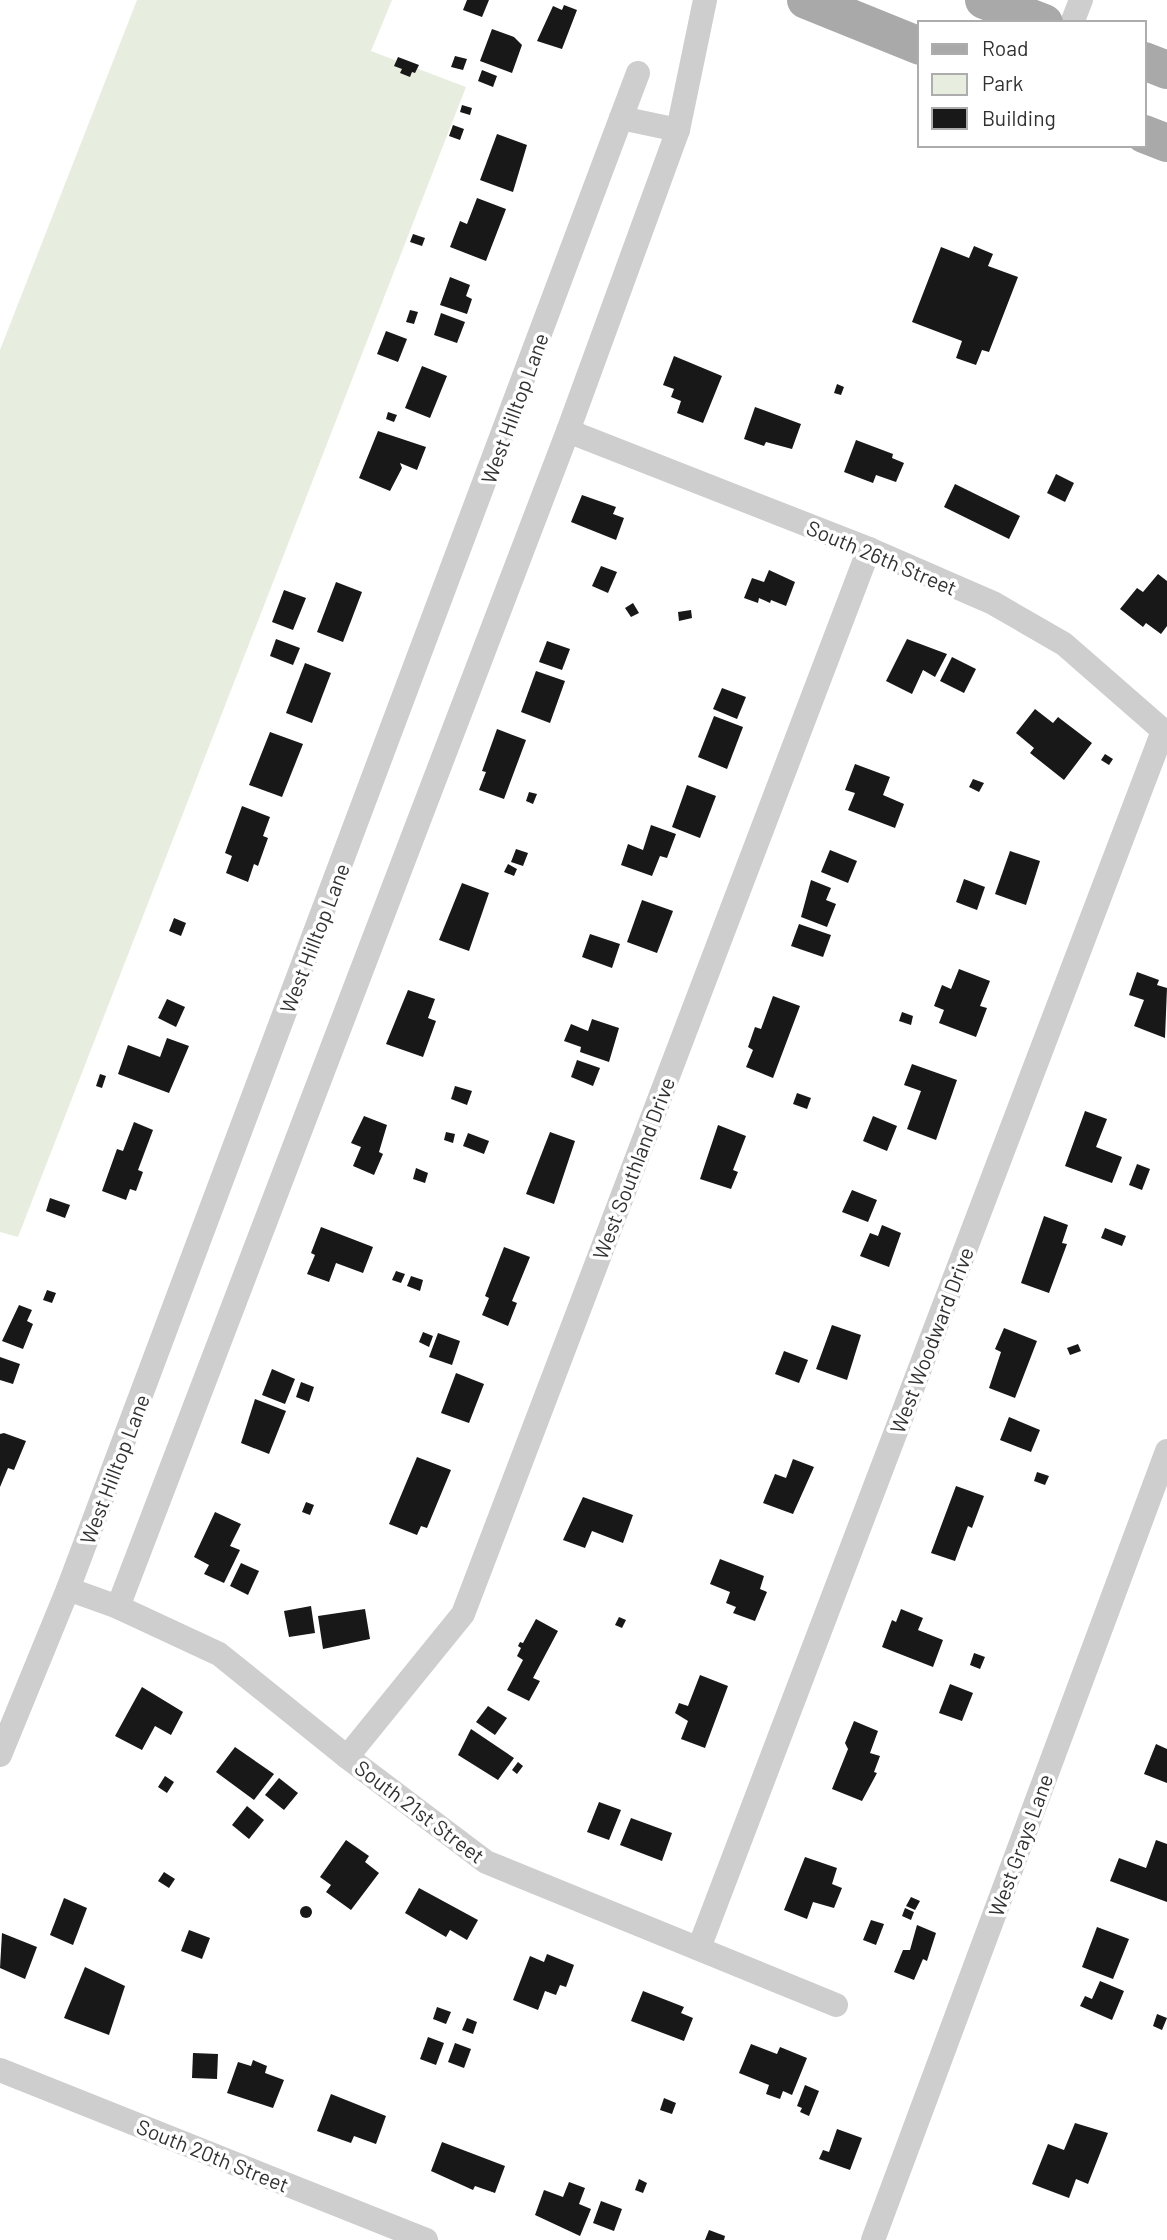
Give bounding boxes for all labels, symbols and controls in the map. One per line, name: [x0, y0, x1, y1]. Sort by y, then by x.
legend: [918, 21, 1146, 147]
text: Road: [982, 35, 1028, 60]
text: Park: [982, 70, 1023, 95]
text: Building: [982, 105, 1056, 130]
street label: West Hilltop Lane: [475, 329, 553, 487]
street label: South 26th Street: [803, 514, 961, 600]
street label: West Hilltop Lane: [274, 859, 354, 1017]
street label: West Southland Drive: [587, 1073, 679, 1263]
street label: West Woodward Drive: [884, 1243, 978, 1437]
street label: West Hilltop Lane: [74, 1390, 154, 1548]
street label: South 21st Street: [350, 1754, 490, 1868]
street label: West Grays Lane: [983, 1770, 1057, 1920]
street label: South 20th Street: [133, 2113, 293, 2197]

